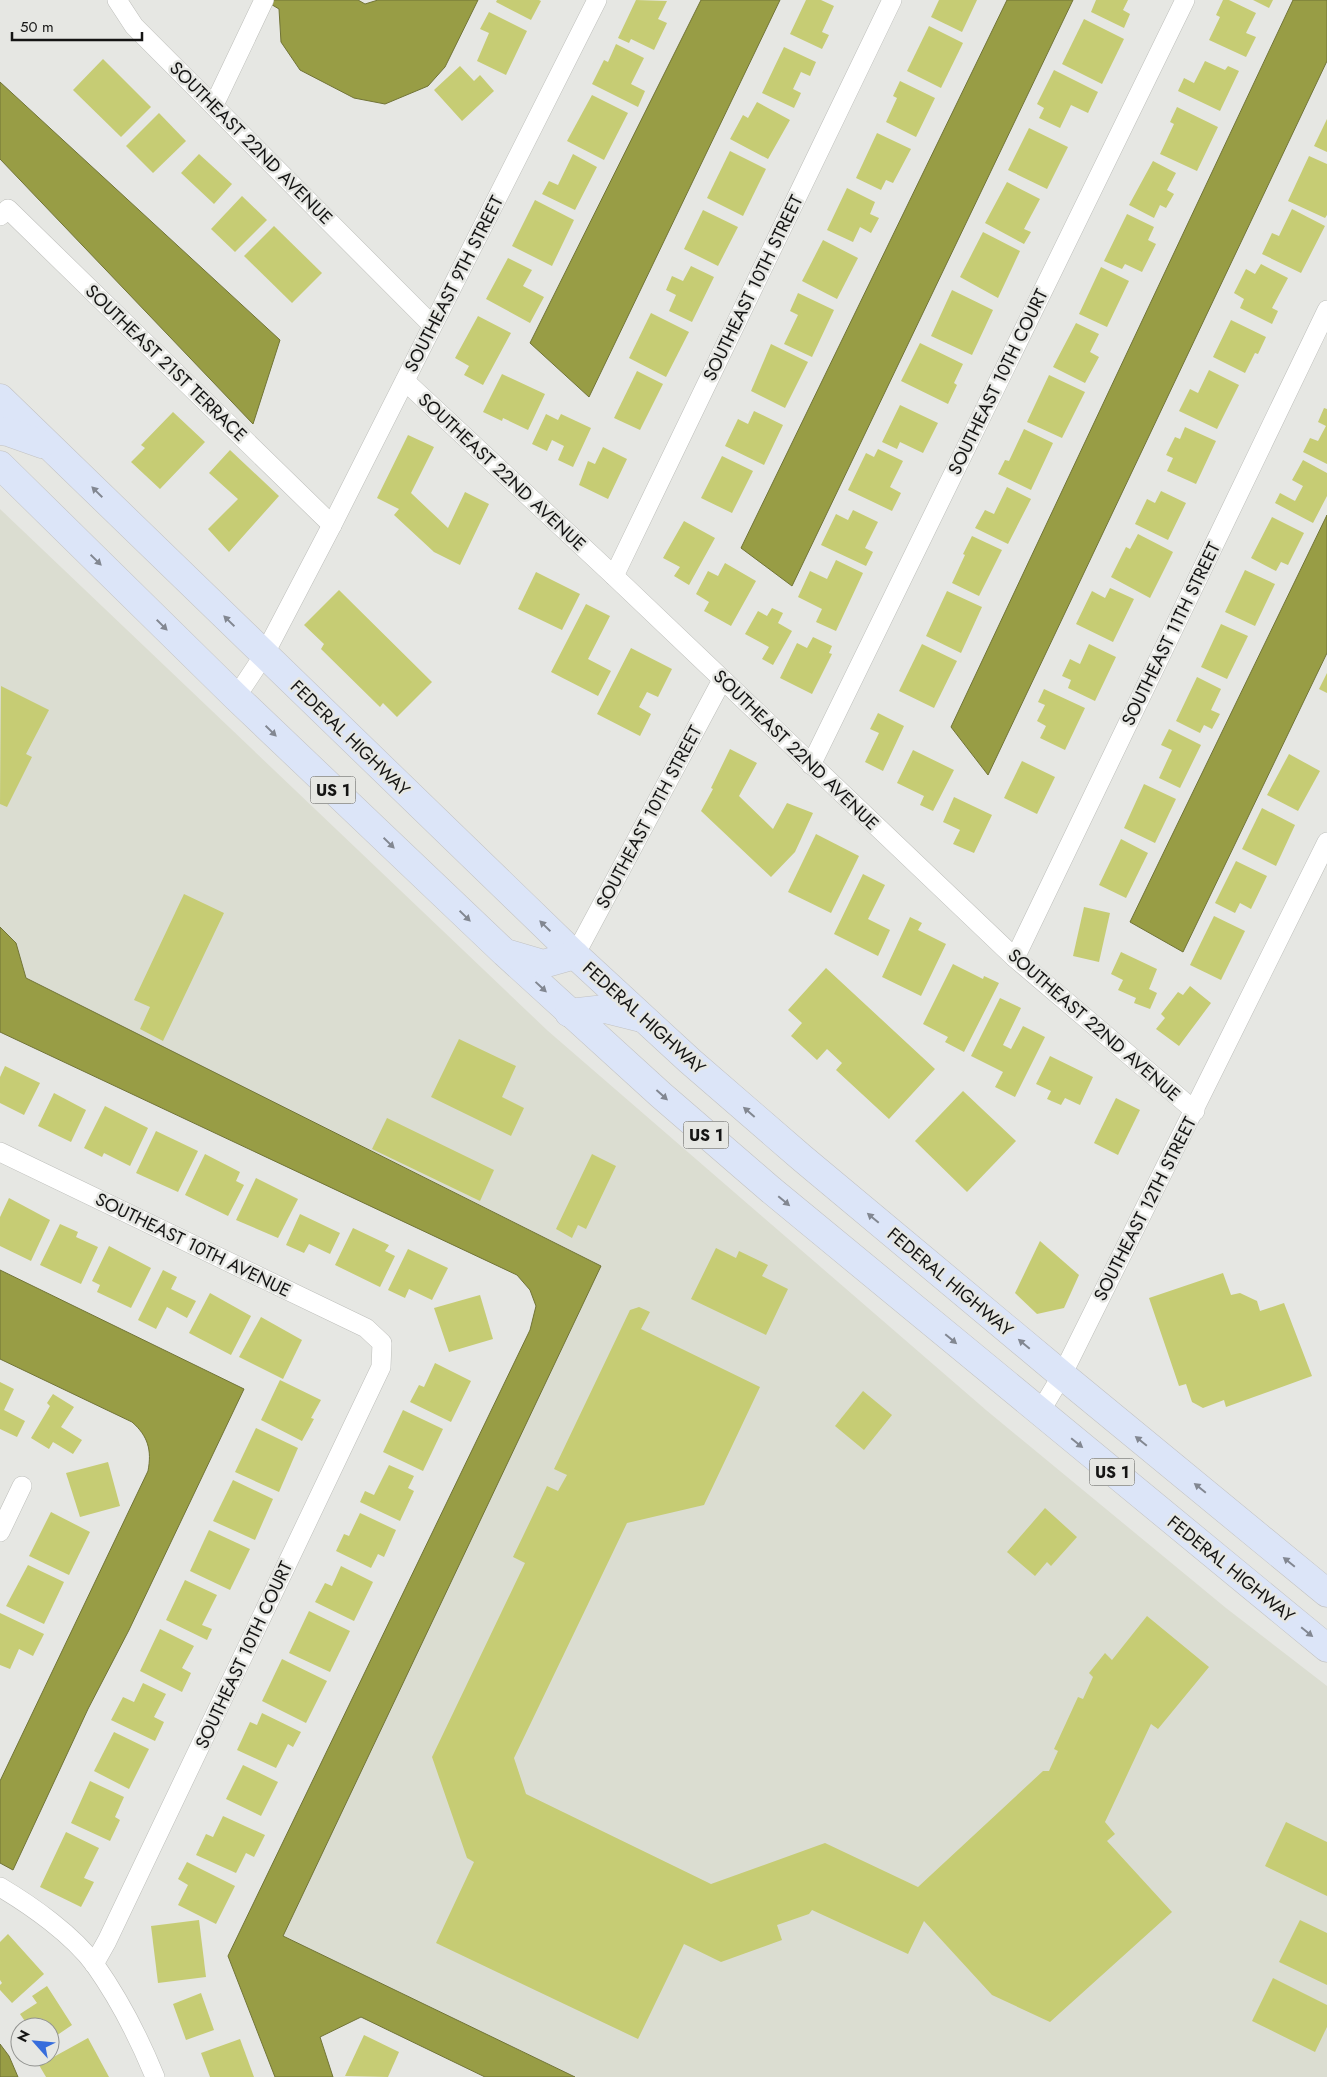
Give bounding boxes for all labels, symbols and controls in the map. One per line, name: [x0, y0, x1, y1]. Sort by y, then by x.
scale bar: [12, 10, 142, 42]
text: 50 m: [20, 16, 54, 38]
street label: SOUTHEAST 22ND AVENUE: [164, 56, 338, 230]
street label: SOUTHEAST 10TH STREET: [697, 190, 810, 385]
street label: SOUTHEAST 9TH STREET: [398, 191, 510, 377]
street label: SOUTHEAST 21ST TERRACE: [79, 279, 253, 447]
street label: SOUTHEAST 10TH COURT: [942, 284, 1055, 479]
street label: SOUTHEAST 22ND AVENUE: [412, 387, 592, 557]
one-way arrow: [92, 486, 104, 498]
street label: SOUTHEAST 11TH STREET: [1115, 537, 1227, 730]
one-way arrow: [90, 554, 102, 566]
one-way arrow: [223, 615, 235, 627]
one-way arrow: [156, 618, 168, 630]
street label: SOUTHEAST 22ND AVENUE: [707, 664, 885, 836]
street label: FEDERAL HIGHWAY: [284, 674, 416, 803]
street label: SOUTHEAST 10TH STREET: [590, 720, 709, 913]
one-way arrow: [265, 725, 277, 737]
road number: US 1: [310, 776, 356, 804]
one-way arrow: [382, 837, 394, 849]
one-way arrow: [459, 910, 471, 922]
one-way arrow: [540, 921, 552, 933]
street label: SOUTHEAST 22ND AVENUE: [1002, 943, 1186, 1107]
street label: FEDERAL HIGHWAY: [577, 956, 712, 1081]
one-way arrow: [534, 981, 547, 992]
one-way arrow: [655, 1089, 667, 1101]
one-way arrow: [743, 1107, 756, 1118]
street label: SOUTHEAST 12TH STREET: [1087, 1112, 1203, 1306]
road number: US 1: [684, 1122, 728, 1148]
street label: SOUTHEAST 10TH AVENUE: [91, 1186, 295, 1304]
one-way arrow: [778, 1196, 791, 1207]
one-way arrow: [866, 1212, 879, 1223]
street label: FEDERAL HIGHWAY: [881, 1221, 1019, 1343]
one-way arrow: [945, 1333, 957, 1344]
one-way arrow: [1018, 1339, 1031, 1350]
one-way arrow: [1135, 1435, 1148, 1446]
one-way arrow: [1071, 1438, 1084, 1449]
road number: US 1: [1090, 1458, 1134, 1485]
one-way arrow: [1193, 1483, 1206, 1494]
street label: FEDERAL HIGHWAY: [1162, 1509, 1301, 1629]
one-way arrow: [1284, 1556, 1296, 1568]
street label: SOUTHEAST 10TH COURT: [189, 1557, 299, 1753]
one-way arrow: [1301, 1627, 1314, 1638]
north arrow: [10, 2017, 60, 2067]
text: N: [12, 2027, 35, 2046]

